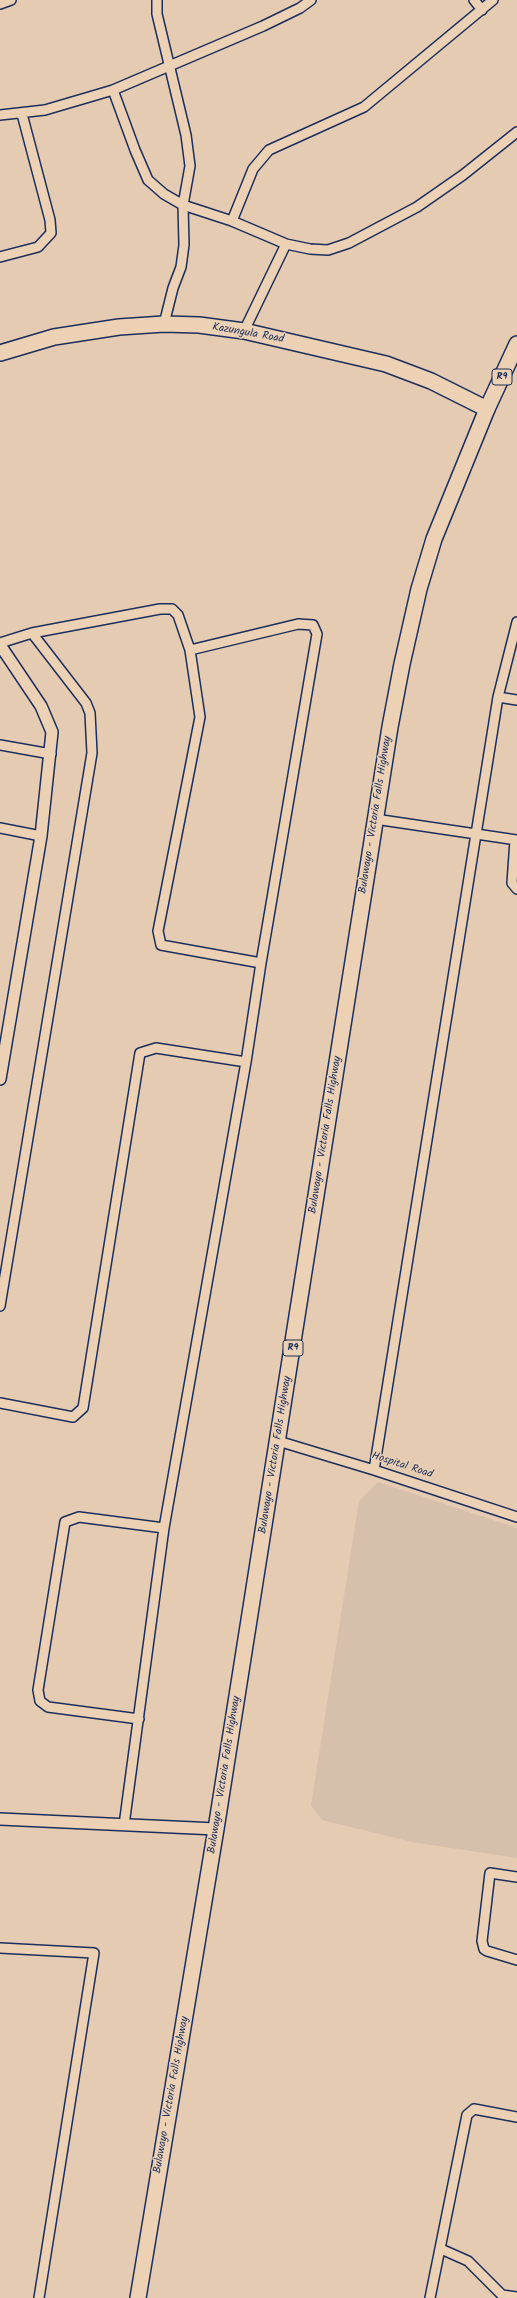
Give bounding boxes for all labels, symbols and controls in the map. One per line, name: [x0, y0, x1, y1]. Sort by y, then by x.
street label: Kazungula Road: [211, 321, 285, 347]
road number: R9: [492, 369, 512, 385]
street label: Bulawayo - Victoria Falls Highway: [357, 735, 395, 895]
street label: Bulawayo - Victoria Falls Highway: [307, 1055, 345, 1215]
road number: R9: [283, 1340, 303, 1356]
street label: Bulawayo - Victoria Falls Highway: [257, 1375, 295, 1535]
street label: Hospital Road: [370, 1450, 434, 1482]
street label: Bulawayo - Victoria Falls Highway: [206, 1695, 244, 1855]
street label: Bulawayo - Victoria Falls Highway: [152, 2015, 192, 2175]

